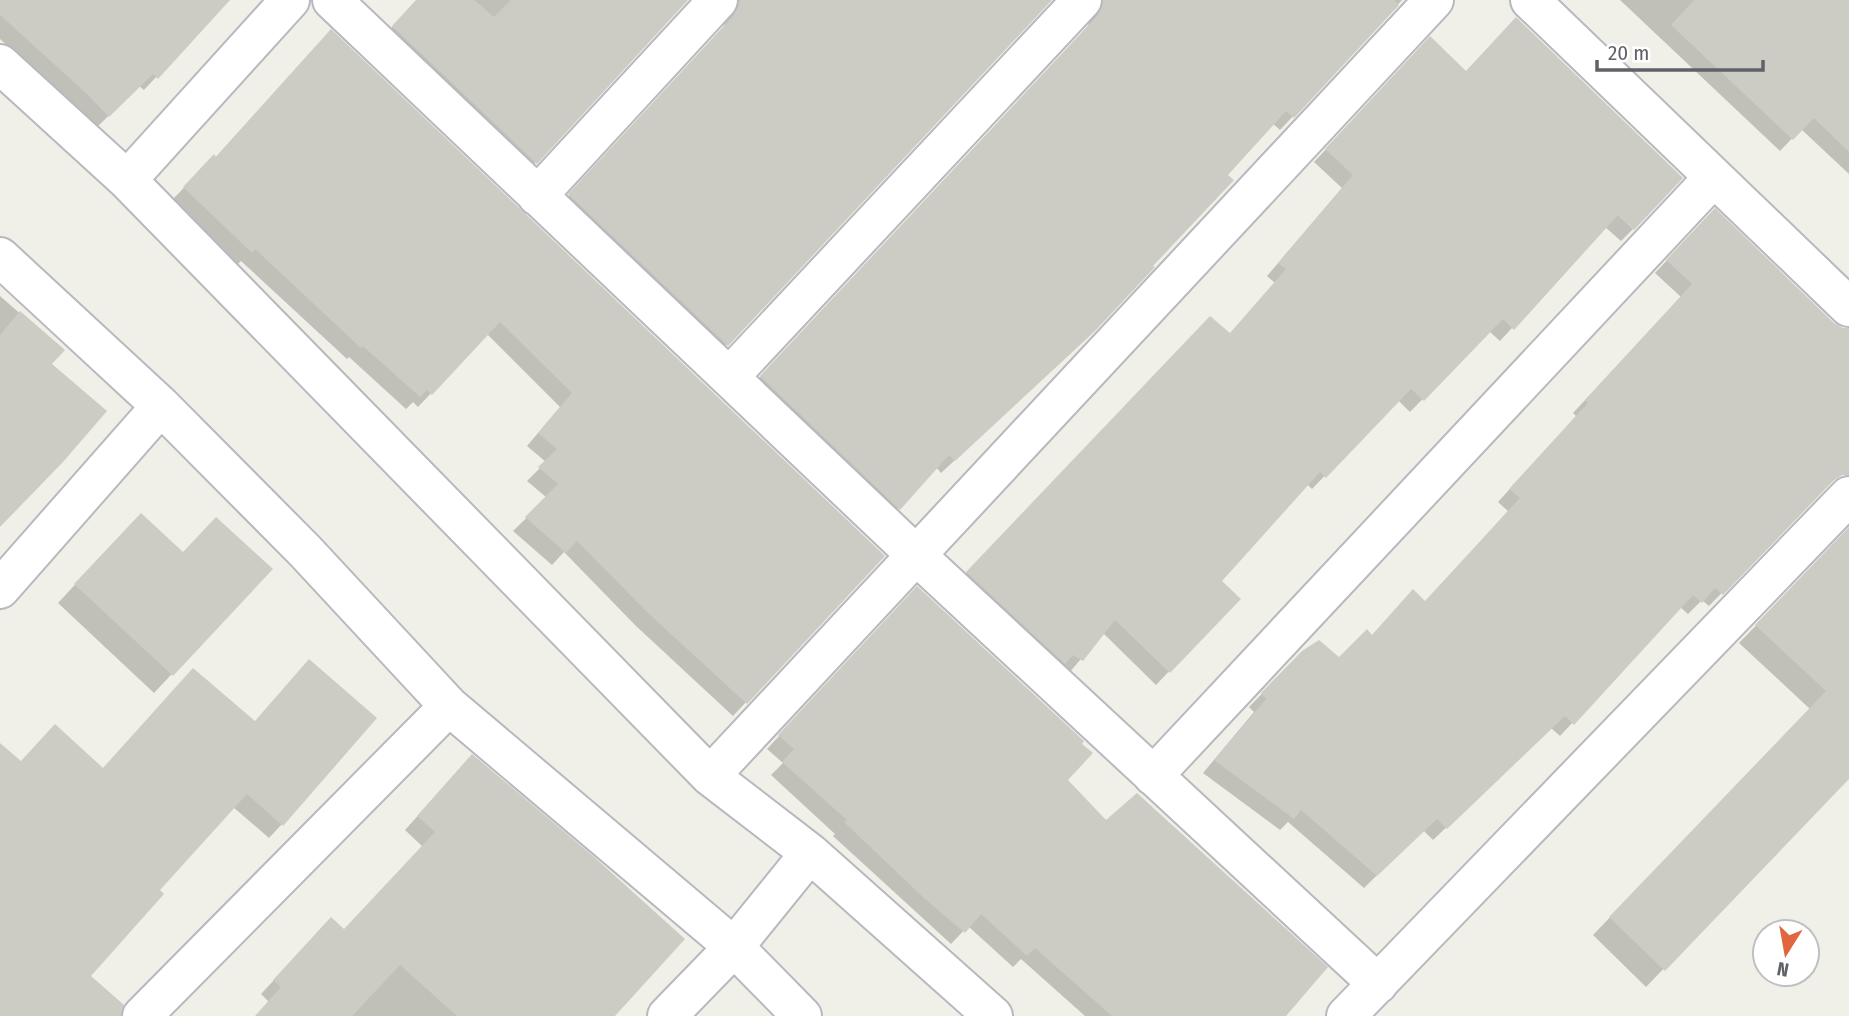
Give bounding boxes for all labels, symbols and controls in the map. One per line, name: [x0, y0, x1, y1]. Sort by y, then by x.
scale bar: [1597, 28, 1763, 72]
text: 20 m: [1608, 40, 1649, 66]
north arrow: [1751, 918, 1821, 988]
text: N: [1775, 957, 1791, 982]

